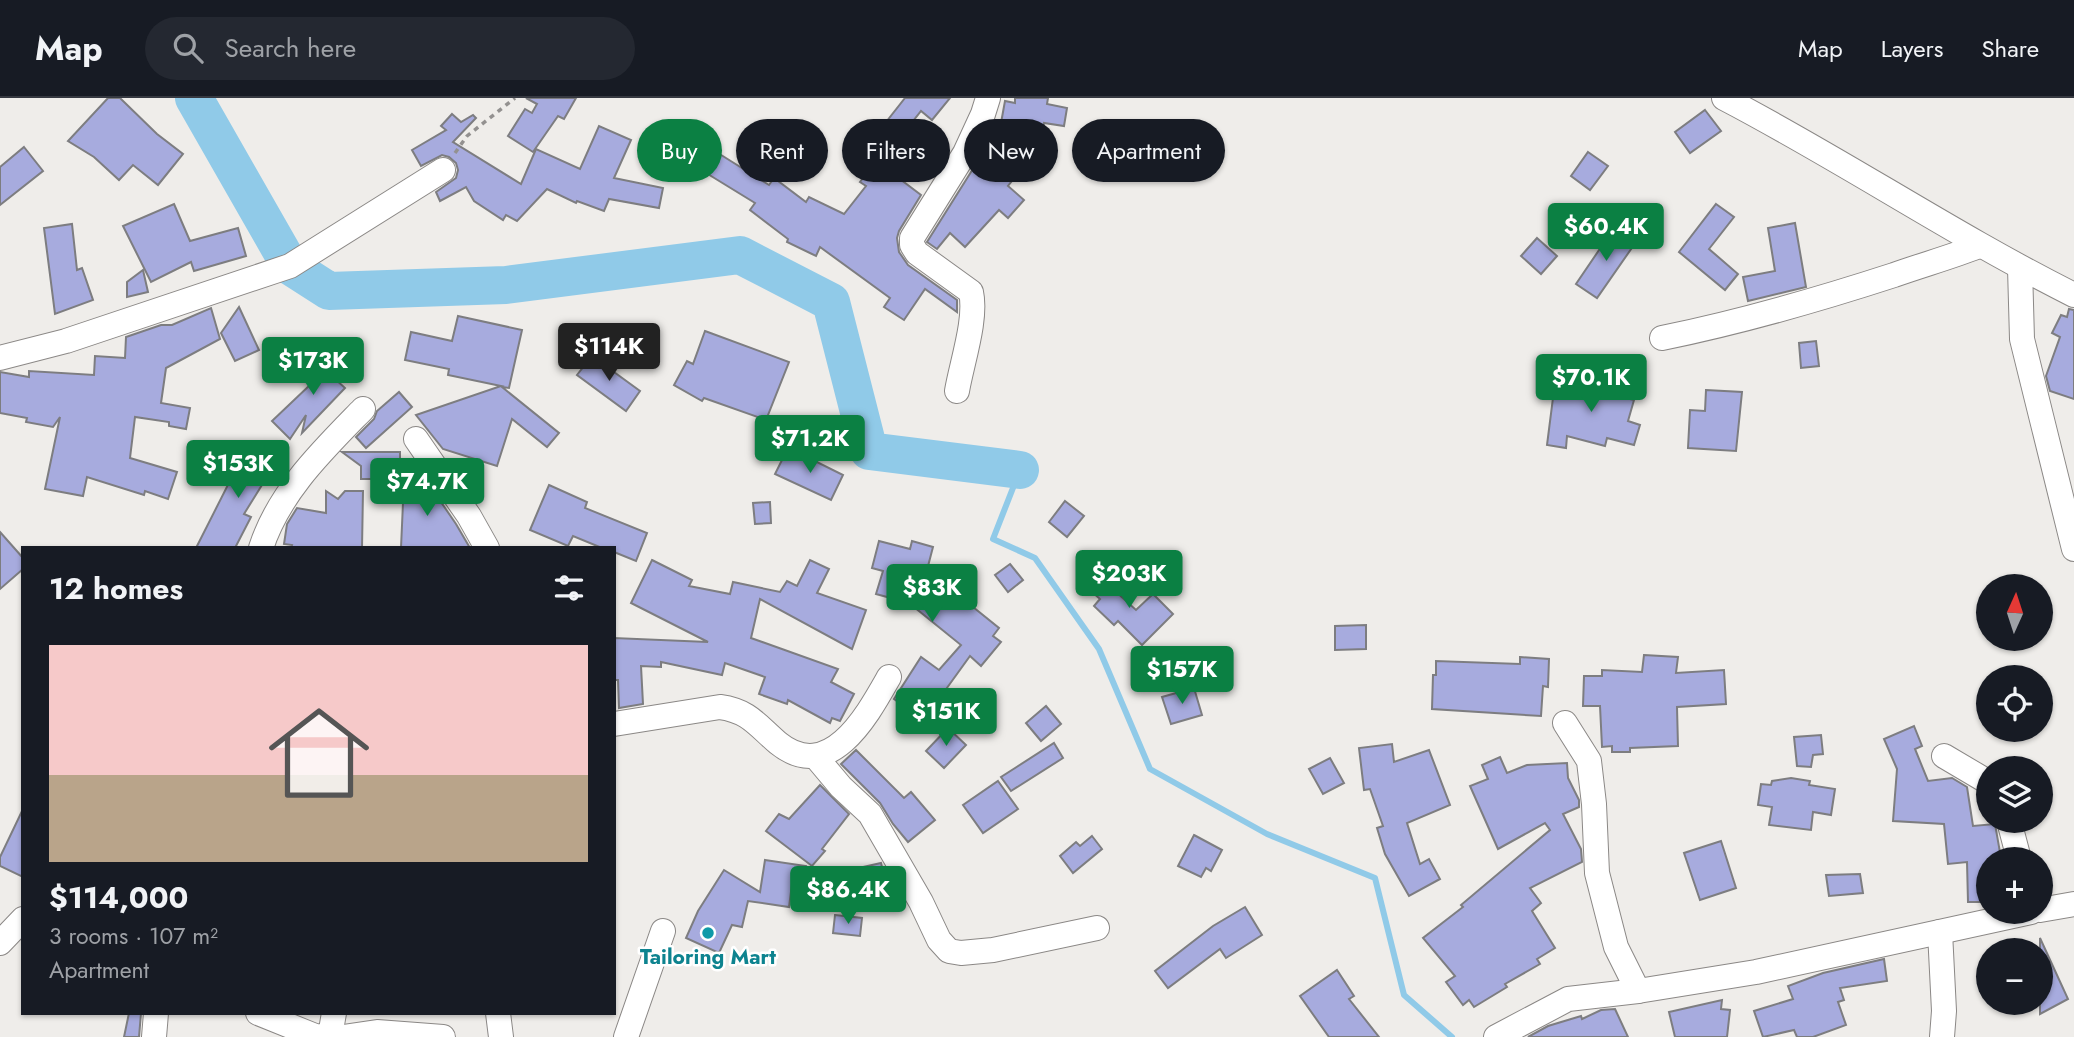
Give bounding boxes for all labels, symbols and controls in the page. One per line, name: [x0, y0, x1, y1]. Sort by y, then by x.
search box: [145, 17, 635, 80]
text: Map: [35, 25, 103, 72]
icon: search: [169, 29, 207, 67]
text: Search here: [225, 29, 356, 67]
text: Map: [1798, 31, 1843, 66]
text: Layers: [1881, 31, 1943, 66]
text: Share: [1981, 31, 2039, 66]
chip: Buy: [637, 119, 722, 182]
chip: Rent: [736, 119, 828, 182]
chip: Filters: [842, 119, 950, 182]
chip: New: [964, 119, 1058, 182]
chip: Apartment: [1072, 119, 1225, 182]
pin: $60.4K: [1549, 204, 1663, 263]
text: $60.4K: [1564, 209, 1648, 243]
pin: $114K: [560, 324, 658, 383]
text: $114K: [574, 329, 644, 363]
pin: $173K: [264, 338, 362, 397]
text: $173K: [278, 343, 348, 377]
pin: $70.1K: [1534, 354, 1648, 414]
text: $70.1K: [1552, 360, 1630, 394]
pin: $71.2K: [753, 416, 867, 475]
text: $71.2K: [771, 421, 849, 455]
pin: $153K: [189, 440, 287, 500]
text: $153K: [202, 446, 274, 480]
pin: $74.7K: [370, 458, 484, 518]
text: $74.7K: [386, 464, 468, 498]
pin: $203K: [1080, 550, 1178, 610]
text: $203K: [1092, 556, 1166, 590]
pin: $83K: [891, 564, 973, 624]
text: 12 homes: [49, 567, 183, 610]
icon: filters: [550, 569, 588, 607]
text: $83K: [902, 570, 962, 604]
north arrow: [1976, 574, 2053, 651]
map controls: [1976, 574, 2053, 1015]
pin: $157K: [1133, 646, 1231, 706]
text: $157K: [1147, 652, 1217, 686]
button: locate: [1976, 665, 2053, 742]
pin: $151K: [897, 688, 995, 748]
icon: home: [256, 690, 382, 816]
text: $151K: [912, 694, 980, 728]
button: layers: [1976, 756, 2053, 833]
button: +: [1976, 847, 2053, 924]
pin: $86.4K: [791, 866, 905, 926]
text: $86.4K: [806, 872, 890, 906]
text: $114,000: [49, 876, 188, 919]
text: 3 rooms · 107 m²: [49, 919, 218, 953]
marker: Tailoring Mart: [700, 925, 716, 941]
button: −: [1976, 938, 2053, 1015]
place label: Tailoring Mart: [640, 942, 776, 972]
text: Apartment: [49, 953, 149, 987]

